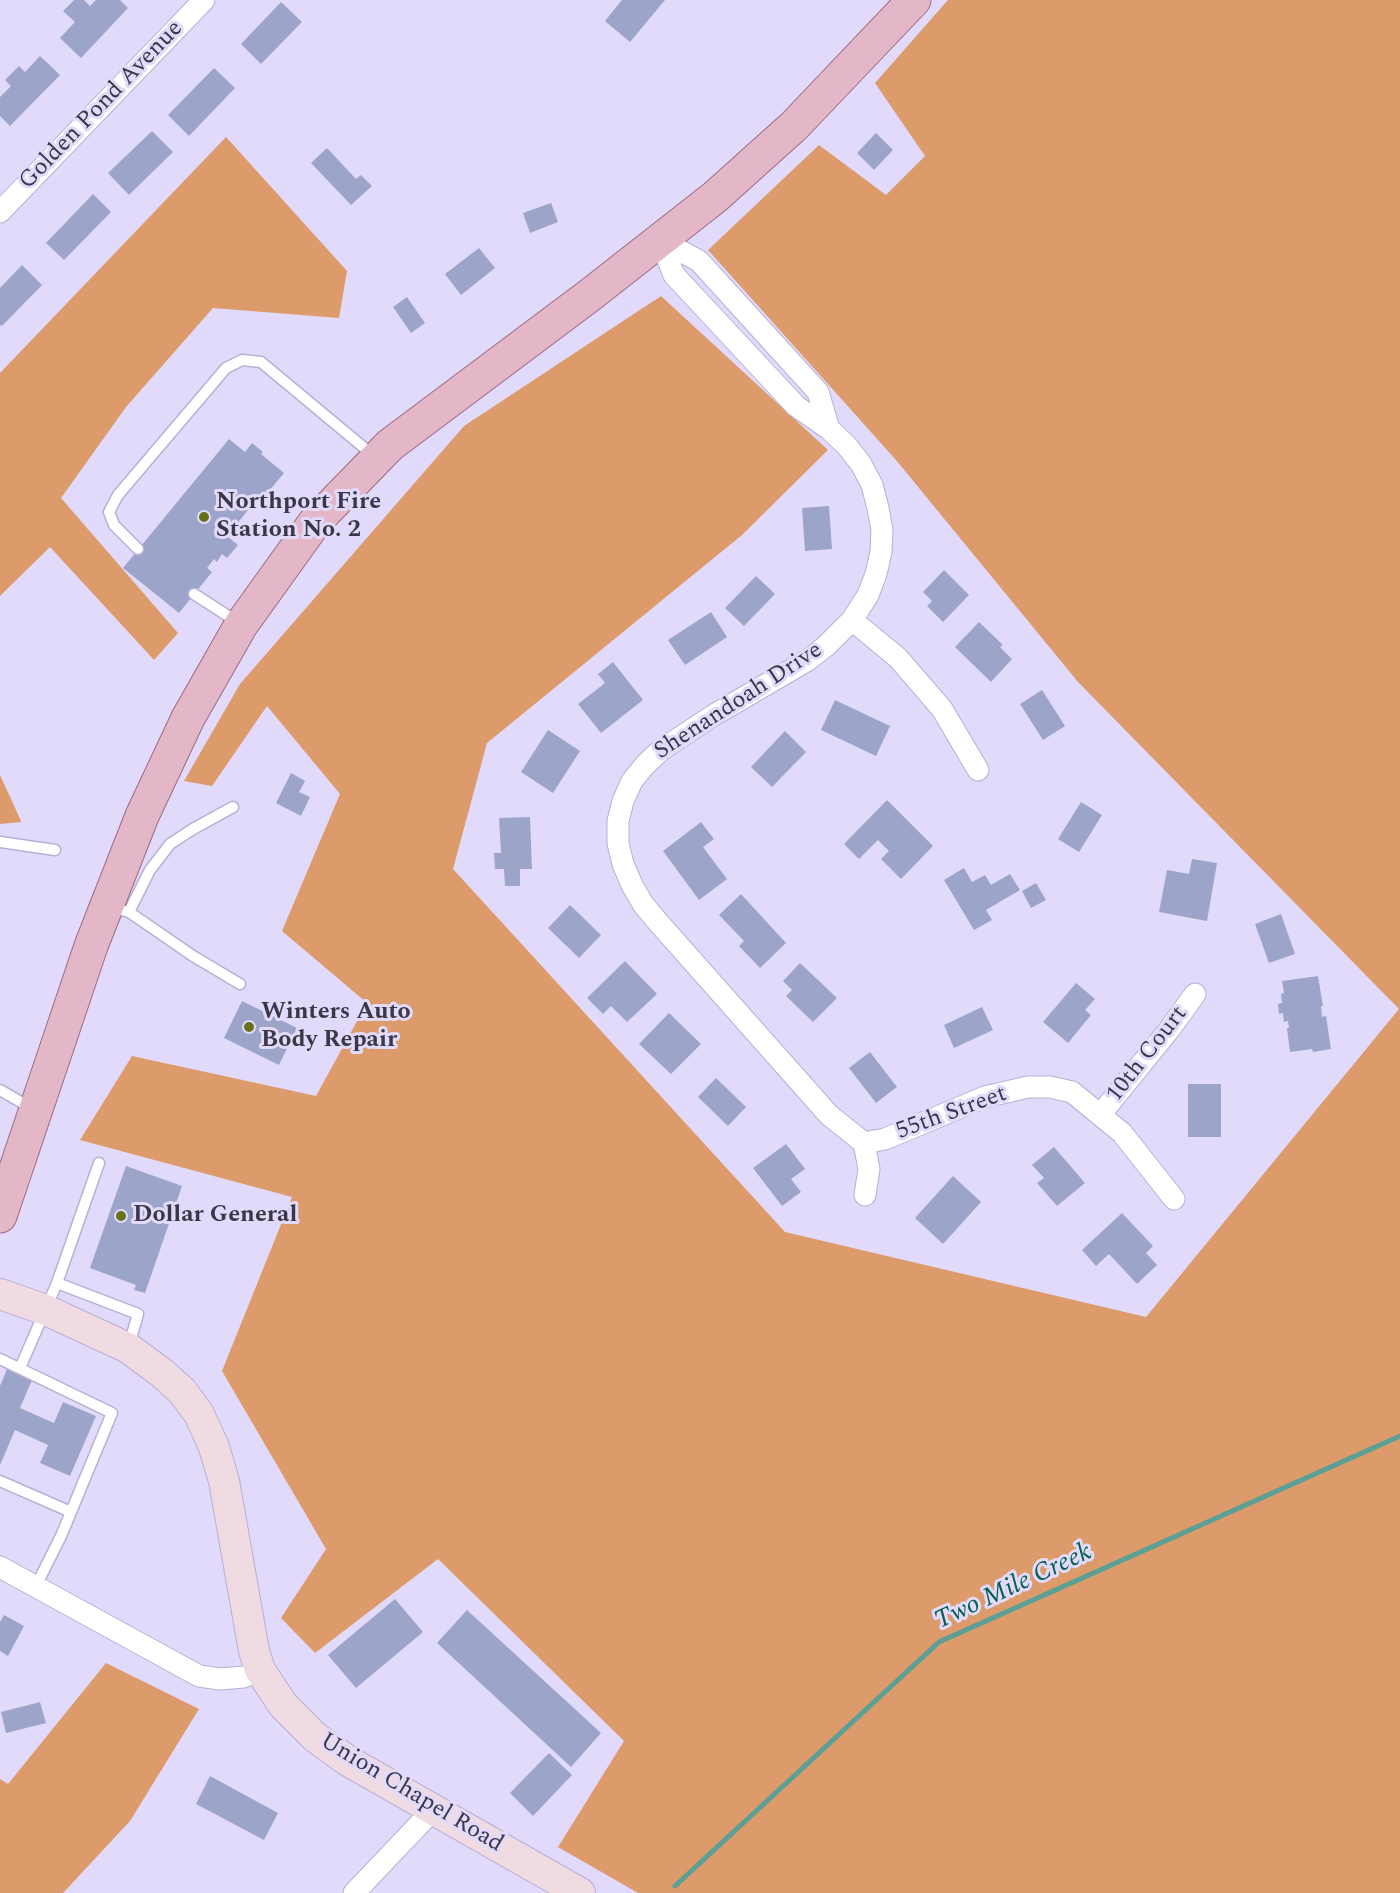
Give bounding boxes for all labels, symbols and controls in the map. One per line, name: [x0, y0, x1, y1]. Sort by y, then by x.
street label: Golden Pond Avenue: [14, 15, 190, 197]
place label: Northport Fire Station No. 2: [216, 489, 381, 545]
marker: Northport Fire Station No. 2: [197, 510, 211, 524]
street label: Shenandoah Drive: [649, 637, 829, 767]
place label: Winters Auto Body Repair: [261, 999, 411, 1055]
street label: 10th Court: [1101, 1001, 1195, 1109]
marker: Winters Auto Body Repair: [242, 1020, 256, 1034]
street label: 55th Street: [893, 1081, 1011, 1147]
place label: Dollar General: [133, 1202, 297, 1230]
marker: Dollar General: [114, 1209, 128, 1223]
water label: Two Mile Creek: [930, 1538, 1098, 1638]
street label: Union Chapel Road: [314, 1728, 508, 1860]

